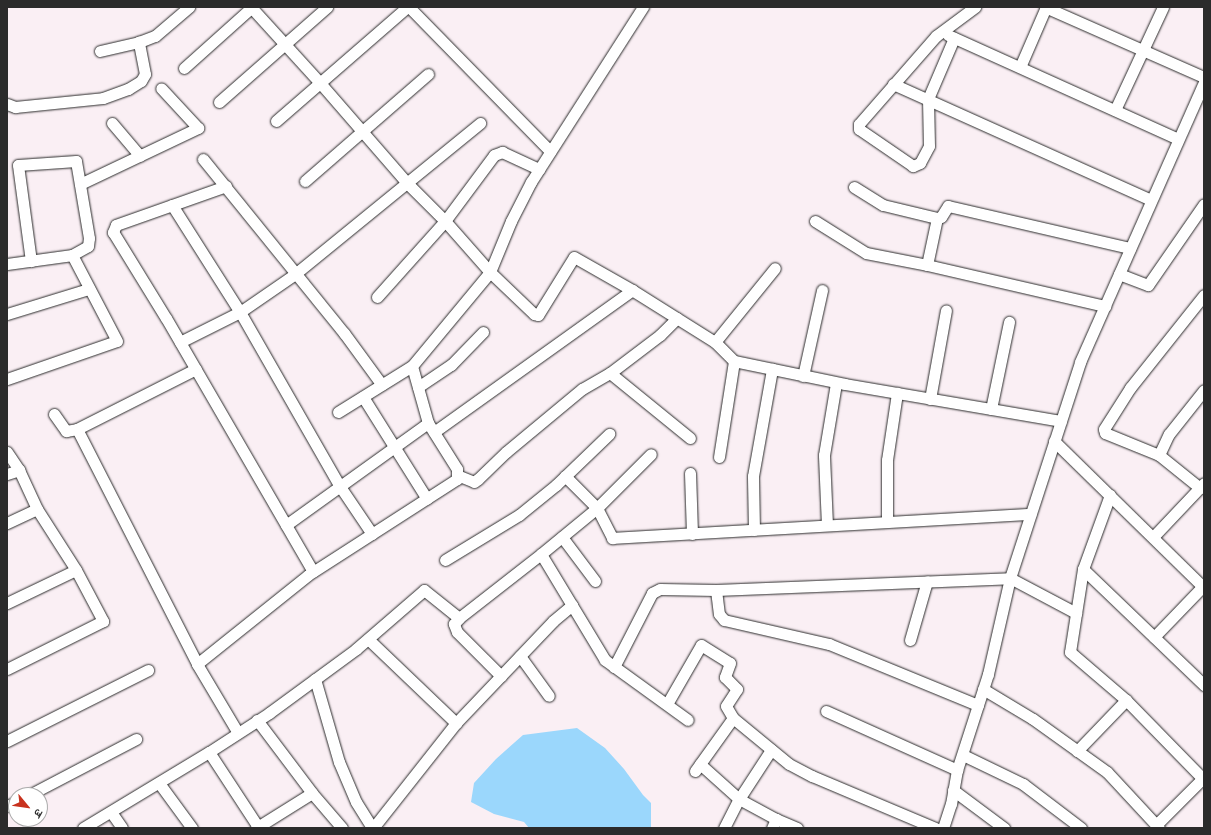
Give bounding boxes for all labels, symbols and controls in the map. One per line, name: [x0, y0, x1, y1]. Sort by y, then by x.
north arrow: [8, 787, 48, 827]
text: उ: [28, 805, 47, 820]

